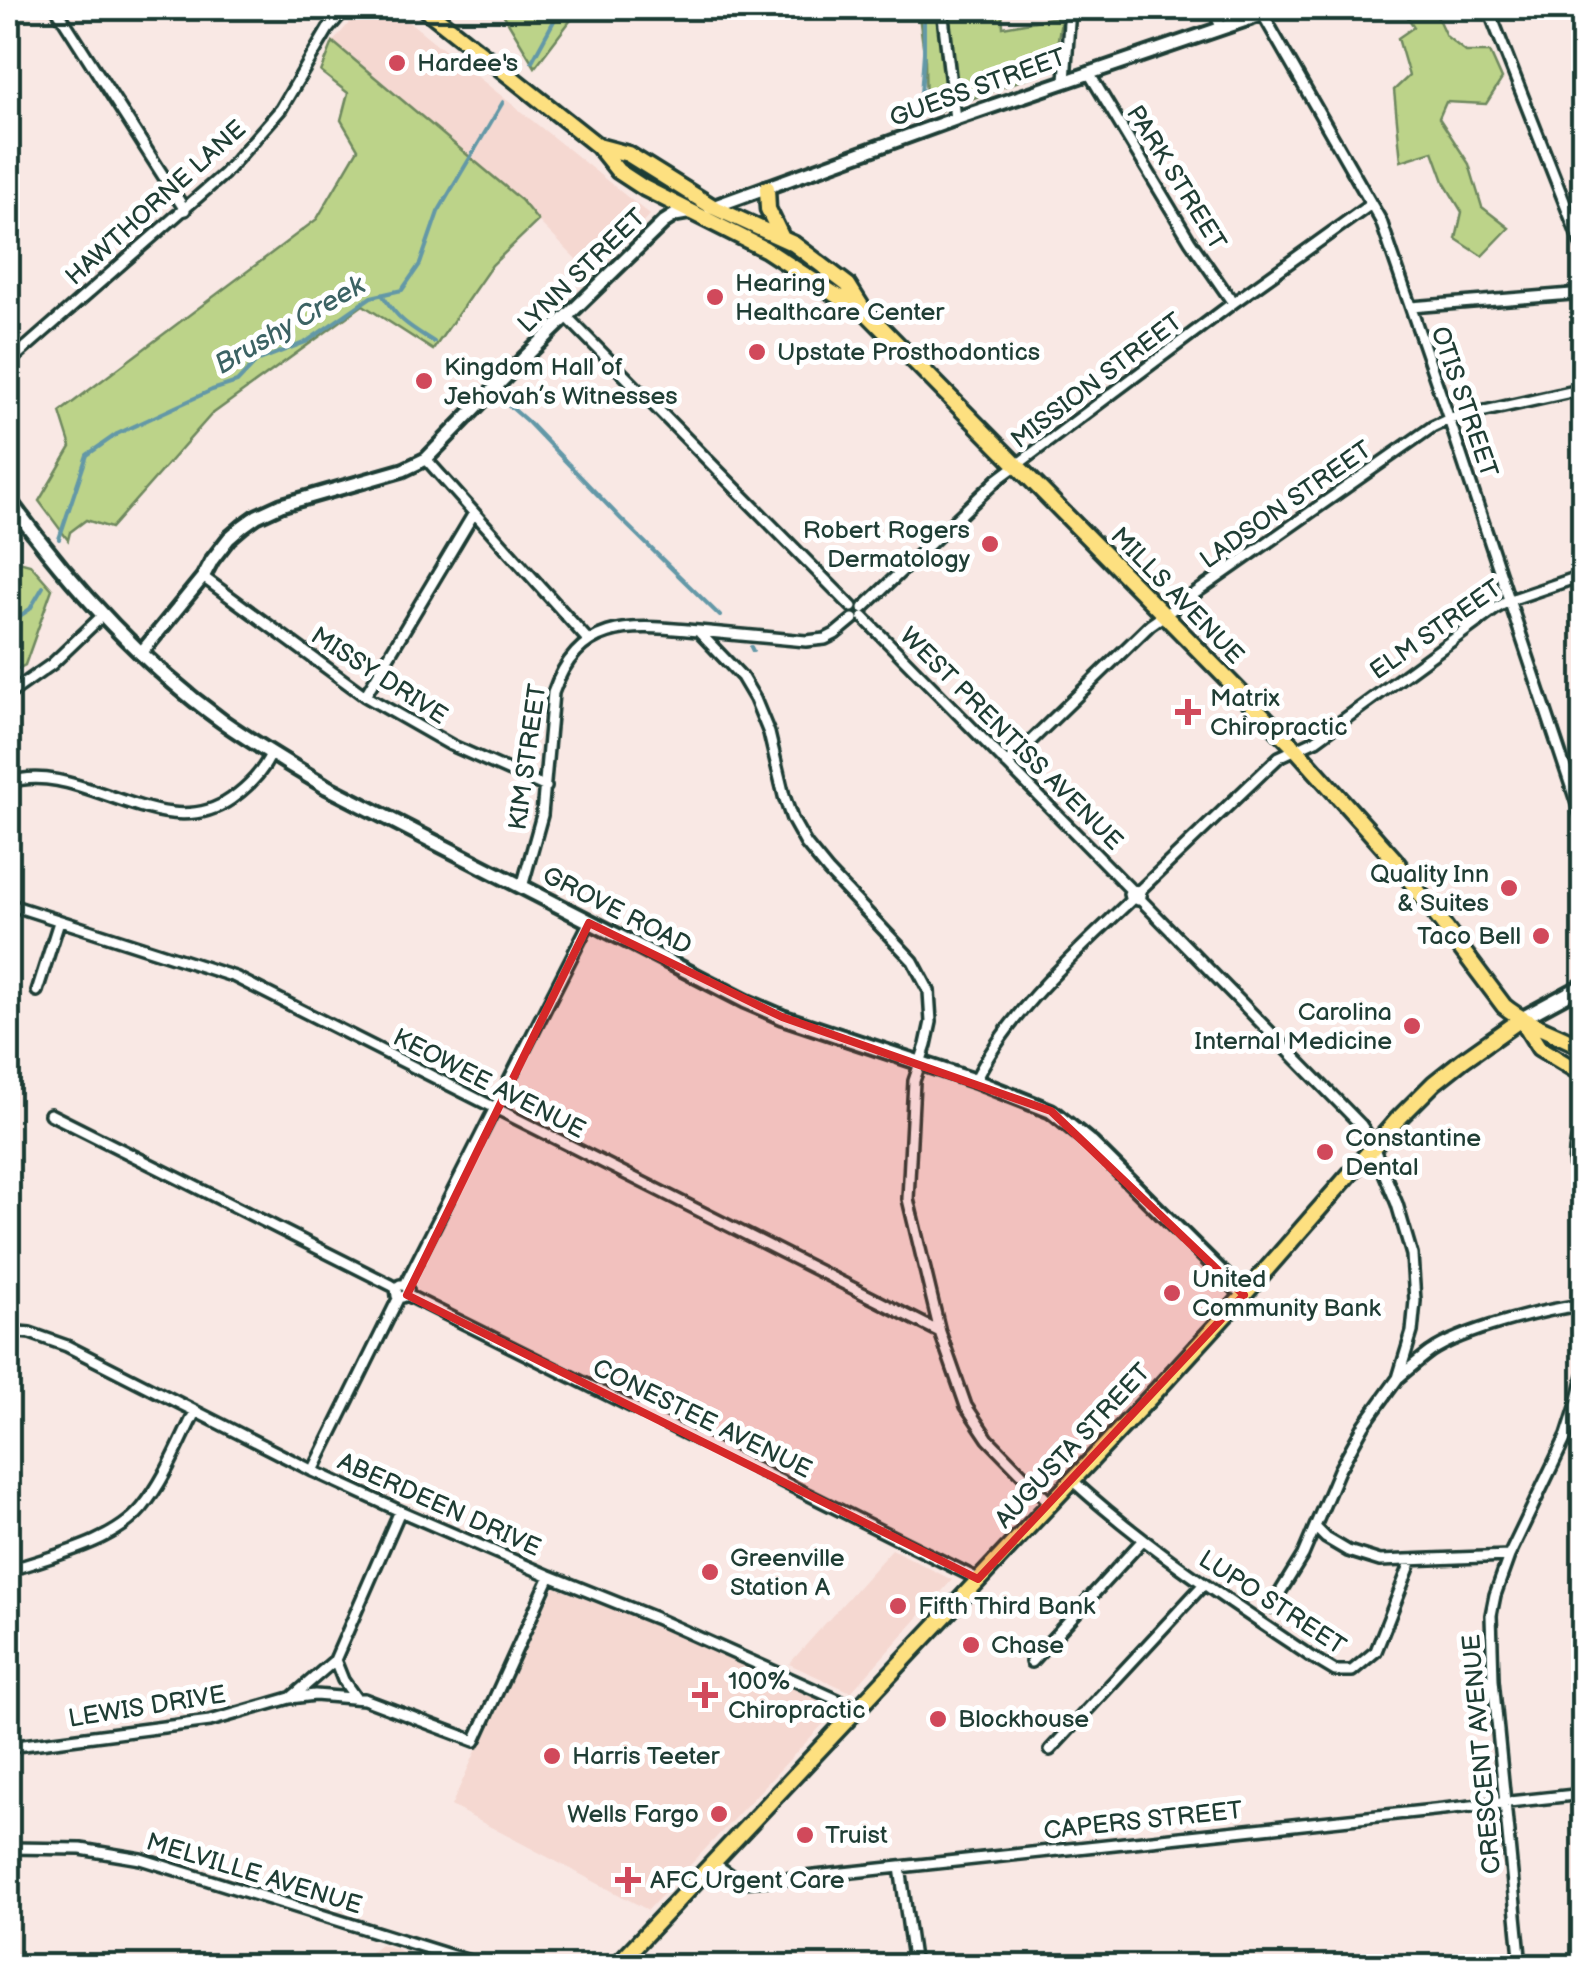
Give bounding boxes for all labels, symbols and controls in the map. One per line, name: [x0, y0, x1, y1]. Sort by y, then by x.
street label: GUESS STREET: [886, 42, 1070, 134]
place label: Hardee's: [417, 48, 518, 79]
marker: Hardee's: [386, 52, 408, 74]
street label: PARK STREET: [1119, 100, 1233, 256]
street label: HAWTHORNE LANE: [59, 114, 253, 292]
street label: LYNN STREET: [512, 202, 652, 340]
water label: Brushy Creek: [209, 268, 372, 381]
place label: Hearing Healthcare Center: [735, 268, 945, 328]
marker: Hearing Healthcare Center: [704, 286, 726, 308]
street label: MISSION STREET: [1005, 306, 1189, 456]
street label: OTIS STREET: [1424, 323, 1504, 481]
place label: Upstate Prosthodontics: [777, 337, 1040, 368]
marker: Upstate Prosthodontics: [746, 341, 768, 363]
place label: Kingdom Hall of Jehovah’s Witnesses: [444, 352, 678, 412]
marker: Kingdom Hall of Jehovah’s Witnesses: [413, 370, 435, 392]
street label: LADSON STREET: [1194, 434, 1378, 576]
place label: Robert Rogers Dermatology: [803, 515, 971, 575]
street label: MILLS AVENUE: [1104, 521, 1250, 671]
marker: Robert Rogers Dermatology: [979, 533, 1001, 555]
street label: ELM STREET: [1364, 573, 1508, 687]
street label: MISSY DRIVE: [305, 620, 453, 732]
street label: WEST PRENTISS AVENUE: [893, 621, 1129, 857]
street label: KIM STREET: [502, 682, 554, 832]
place label: Matrix Chiropractic: [1210, 683, 1347, 743]
marker: Matrix Chiropractic: [1175, 699, 1201, 725]
place label: Quality Inn & Suites: [1370, 859, 1489, 919]
street label: GROVE ROAD: [537, 860, 697, 962]
marker: Quality Inn & Suites: [1498, 877, 1520, 899]
place label: Taco Bell: [1417, 921, 1521, 952]
marker: Taco Bell: [1530, 925, 1552, 947]
place label: Carolina Internal Medicine: [1194, 997, 1392, 1057]
marker: Carolina Internal Medicine: [1401, 1015, 1423, 1037]
street label: KEOWEE AVENUE: [388, 1022, 590, 1146]
place label: Constantine Dental: [1345, 1123, 1481, 1183]
marker: Constantine Dental: [1314, 1141, 1336, 1163]
place label: United Community Bank: [1192, 1264, 1382, 1324]
marker: United Community Bank: [1161, 1282, 1183, 1304]
street label: CONESTEE AVENUE: [587, 1352, 817, 1486]
street label: AUGUSTA STREET: [989, 1357, 1157, 1535]
street label: ABERDEEN DRIVE: [333, 1446, 545, 1564]
place label: Greenville Station A: [730, 1543, 845, 1603]
street label: LUPO STREET: [1193, 1544, 1351, 1662]
marker: Greenville Station A: [699, 1561, 721, 1583]
place label: Fifth Third Bank: [918, 1591, 1096, 1622]
marker: Fifth Third Bank: [887, 1595, 909, 1617]
place label: Chase: [991, 1630, 1064, 1661]
street label: CRESCENT AVENUE: [1456, 1633, 1508, 1875]
marker: Chase: [960, 1634, 982, 1656]
place label: 100% Chiropractic: [728, 1666, 865, 1726]
street label: LEWIS DRIVE: [66, 1679, 228, 1735]
marker: 100% Chiropractic: [692, 1682, 718, 1708]
place label: Blockhouse: [958, 1704, 1089, 1735]
marker: Blockhouse: [927, 1708, 949, 1730]
place label: Harris Teeter: [572, 1741, 721, 1772]
marker: Harris Teeter: [541, 1745, 563, 1767]
street label: CAPERS STREET: [1042, 1795, 1244, 1847]
place label: Wells Fargo: [567, 1799, 699, 1830]
marker: Wells Fargo: [708, 1803, 730, 1825]
place label: Truist: [825, 1820, 888, 1851]
marker: Truist: [794, 1824, 816, 1846]
street label: MELVILLE AVENUE: [142, 1826, 366, 1922]
place label: AFC Urgent Care: [650, 1865, 845, 1896]
marker: AFC Urgent Care: [615, 1867, 641, 1893]

